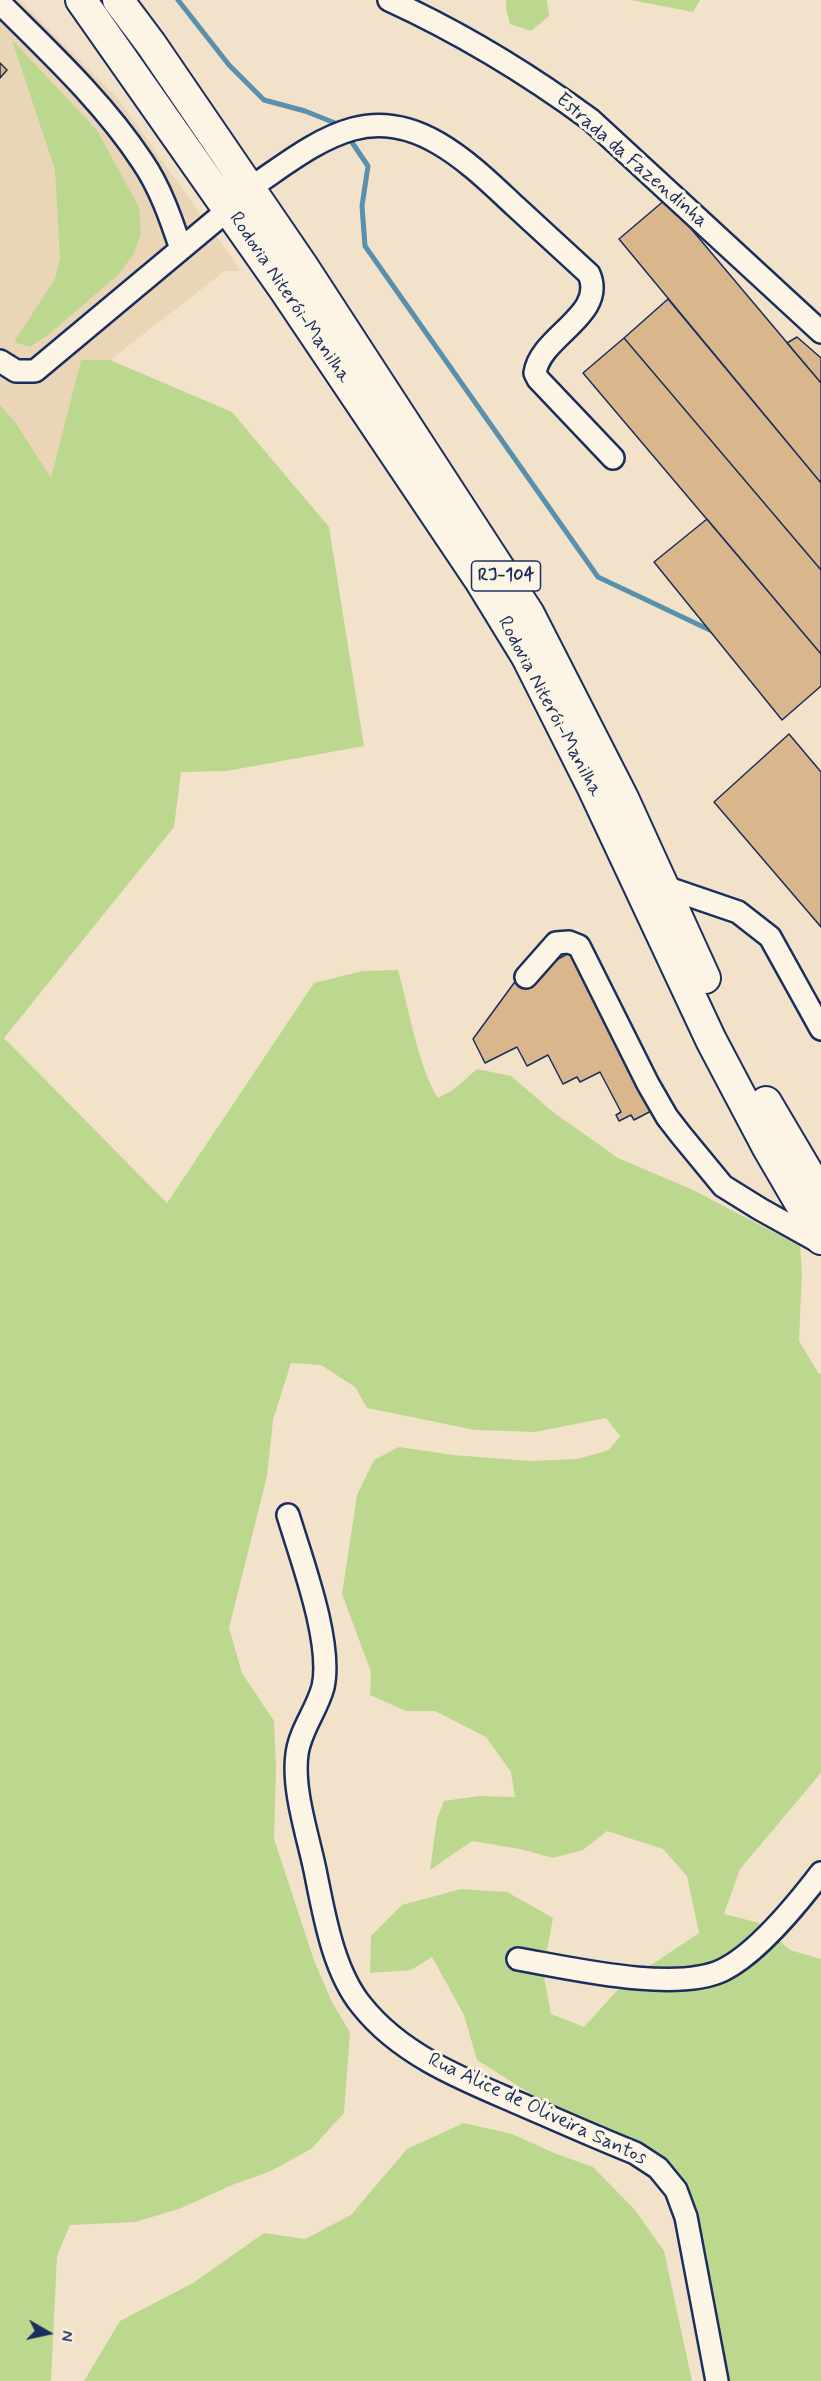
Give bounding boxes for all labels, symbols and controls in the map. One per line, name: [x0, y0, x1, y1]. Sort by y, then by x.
street label: Estrada da Fazendinha: [550, 88, 712, 234]
street label: Rodovia Niterói-Manilha: [223, 208, 355, 388]
road number: RJ-104: [472, 561, 540, 591]
street label: Rodovia Niterói-Manilha: [491, 613, 607, 801]
street label: Rua Alice de Oliveira Santos: [424, 2049, 650, 2171]
north arrow: [18, 2303, 78, 2363]
text: N: [55, 2329, 77, 2343]

